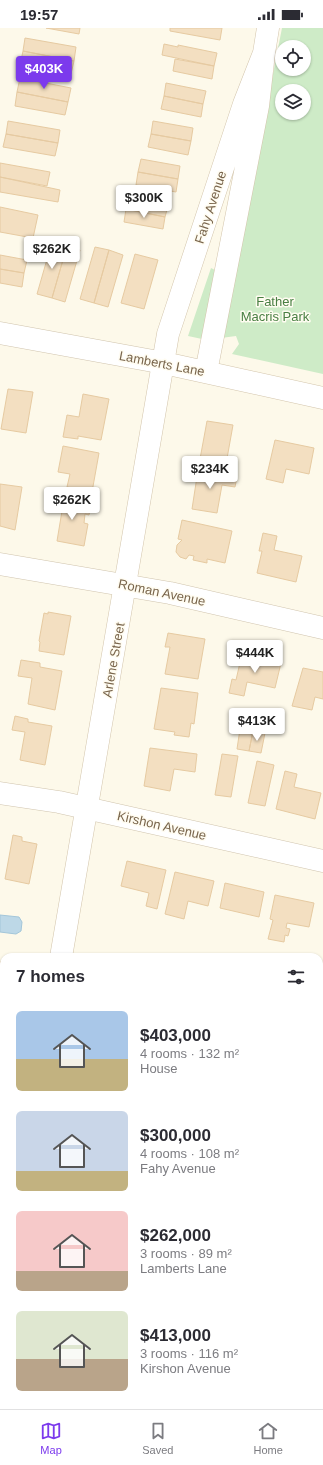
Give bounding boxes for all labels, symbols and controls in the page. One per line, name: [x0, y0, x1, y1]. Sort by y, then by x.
text: 19:57: [20, 6, 58, 23]
map controls: [275, 40, 311, 120]
button: locate: [275, 40, 311, 76]
pin: $403K: [16, 56, 72, 90]
text: $403K: [25, 61, 63, 76]
button: layers: [275, 84, 311, 120]
street label: Fahy Avenue: [192, 169, 229, 245]
pin: $300K: [116, 185, 172, 219]
text: $300K: [125, 190, 163, 205]
pin: $262K: [24, 236, 80, 270]
text: $262K: [33, 241, 71, 256]
park label: Father Macris Park: [241, 294, 310, 324]
street label: Lamberts Lane: [118, 348, 206, 379]
pin: $234K: [182, 456, 238, 490]
text: $234K: [191, 461, 229, 476]
pin: $262K: [44, 487, 100, 521]
text: $262K: [53, 492, 91, 507]
street label: Roman Avenue: [117, 576, 207, 609]
street label: Arlene Street: [100, 621, 128, 699]
pin: $444K: [227, 640, 283, 674]
text: $444K: [236, 645, 274, 660]
pin: $413K: [229, 708, 285, 742]
text: $413K: [238, 713, 276, 728]
street label: Kirshon Avenue: [116, 808, 208, 843]
icon: filters: [285, 966, 307, 988]
text: 7 homes: [16, 967, 85, 986]
text: $403,000: [140, 1026, 211, 1045]
icon: home: [48, 1027, 96, 1075]
text: 4 rooms · 132 m²: [140, 1046, 239, 1061]
text: House: [140, 1061, 178, 1076]
text: $300,000: [140, 1126, 211, 1145]
icon: home: [48, 1127, 96, 1175]
text: 4 rooms · 108 m²: [140, 1146, 239, 1161]
text: Fahy Avenue: [140, 1161, 216, 1176]
text: $262,000: [140, 1226, 211, 1245]
icon: home: [48, 1227, 96, 1275]
text: 3 rooms · 89 m²: [140, 1246, 232, 1261]
text: Lamberts Lane: [140, 1261, 227, 1276]
text: $413,000: [140, 1326, 211, 1345]
icon: home: [48, 1327, 96, 1375]
text: 3 rooms · 116 m²: [140, 1346, 238, 1361]
text: Kirshon Avenue: [140, 1361, 231, 1376]
tab: Map: [40, 1420, 62, 1456]
tab: Saved: [142, 1420, 173, 1456]
tab: Home: [254, 1420, 283, 1456]

